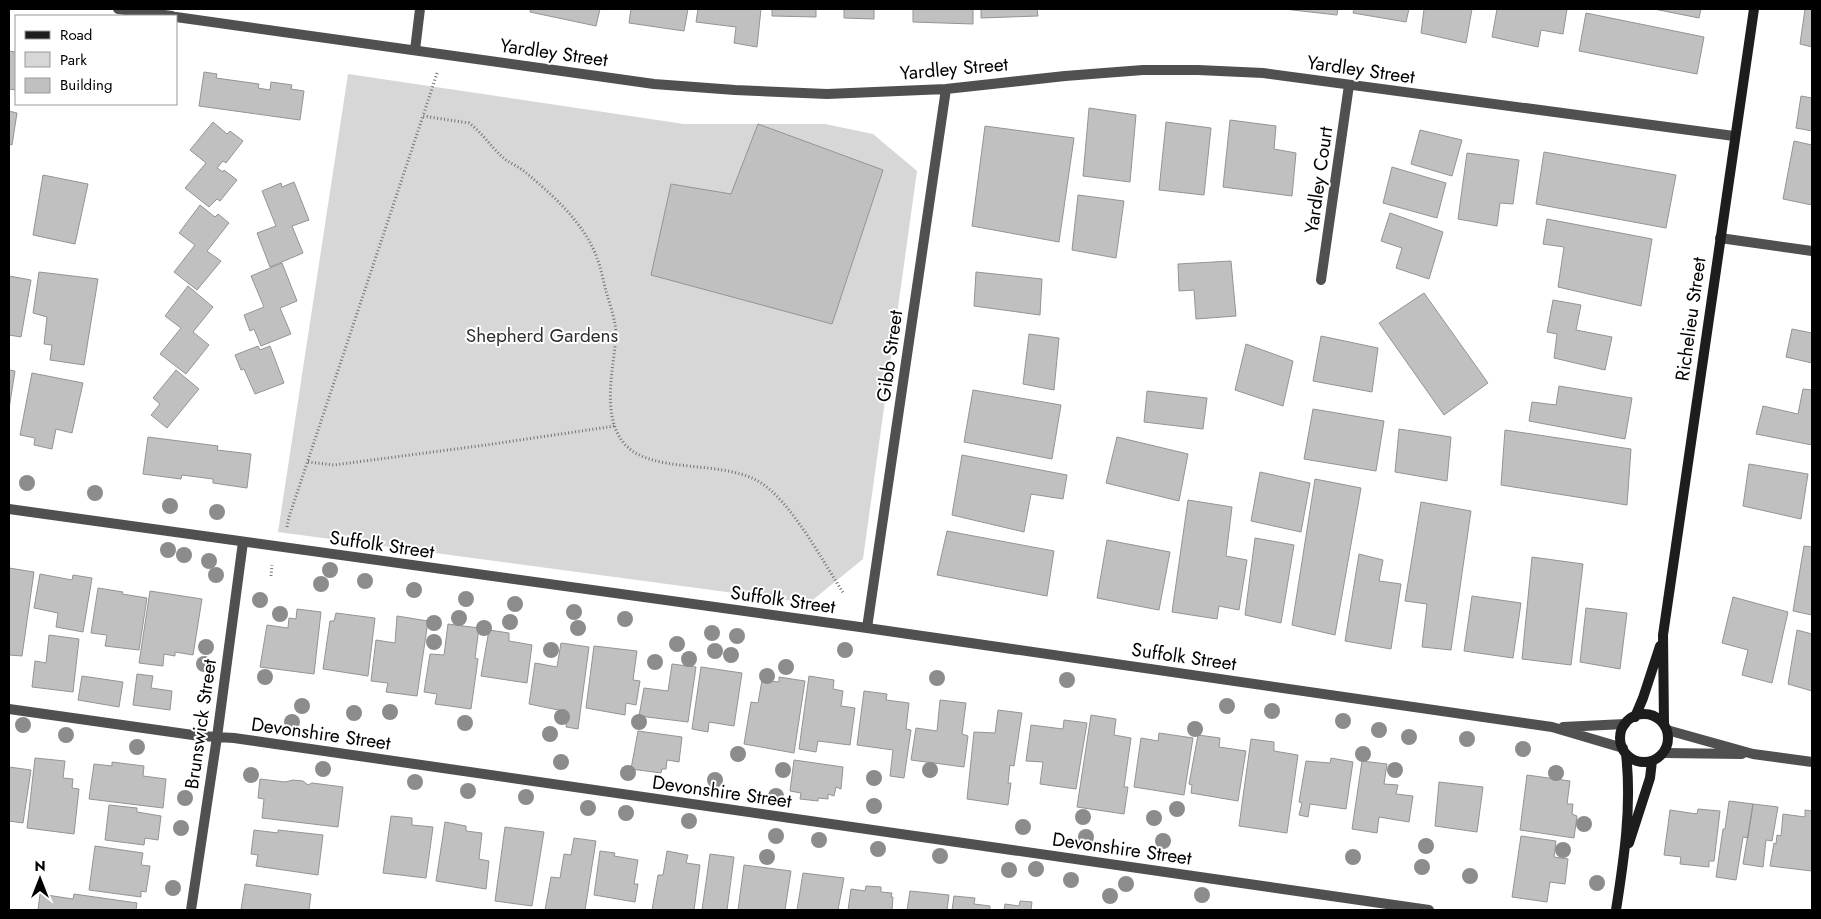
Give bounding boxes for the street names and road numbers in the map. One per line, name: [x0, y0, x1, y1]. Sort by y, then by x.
street label: Yardley Street: [498, 32, 610, 73]
street label: Yardley Street: [1305, 49, 1417, 90]
street label: Yardley Street: [899, 50, 1010, 87]
street label: Yardley Court: [1298, 124, 1339, 235]
street label: Richelieu Street: [1668, 255, 1713, 383]
street label: Gibb Street: [870, 308, 909, 404]
street label: Suffolk Street: [328, 524, 436, 565]
street label: Suffolk Street: [729, 579, 837, 620]
street label: Suffolk Street: [1130, 636, 1238, 677]
street label: Brunswick Street: [178, 657, 223, 791]
street label: Devonshire Street: [250, 710, 393, 757]
street label: Devonshire Street: [651, 768, 794, 815]
street label: Devonshire Street: [1051, 825, 1194, 872]

